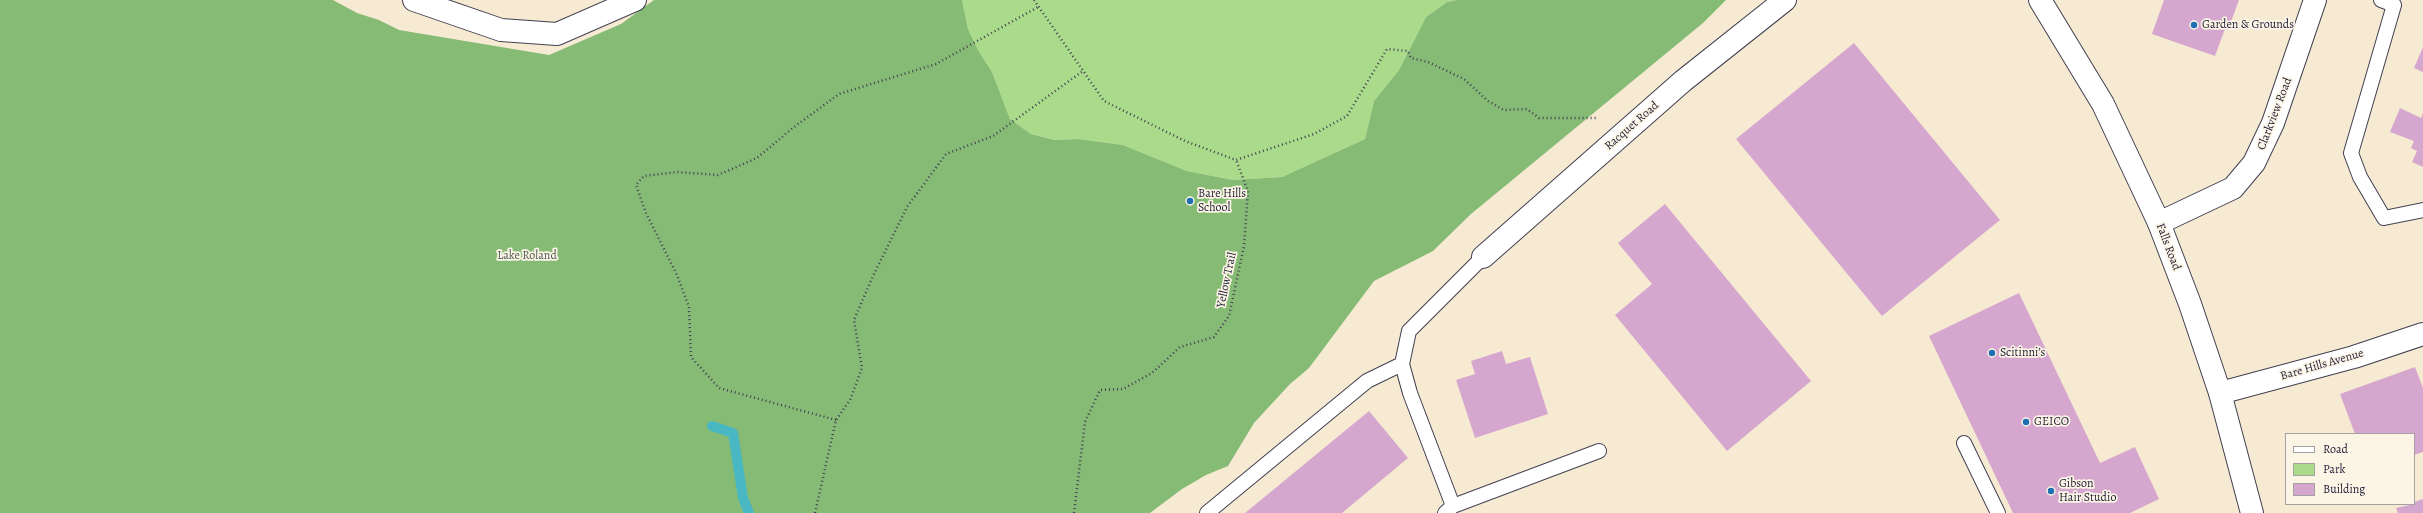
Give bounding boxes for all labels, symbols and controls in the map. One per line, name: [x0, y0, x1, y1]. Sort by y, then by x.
place label: Garden & Grounds: [2202, 18, 2294, 32]
marker: Garden & Grounds: [2189, 20, 2199, 30]
street label: Clarkview Road: [2255, 76, 2295, 152]
street label: Racquet Road: [1602, 99, 1662, 153]
place label: Bare Hills School: [1198, 187, 1246, 215]
marker: Bare Hills School: [1185, 196, 1195, 206]
street label: Falls Road: [2152, 221, 2184, 273]
park label: Lake Roland: [497, 249, 557, 263]
street label: Yellow Trail: [1214, 251, 1240, 309]
place label: Scitinni’s: [2000, 346, 2045, 360]
street label: Bare Hills Avenue: [2279, 346, 2365, 384]
marker: Scitinni’s: [1987, 348, 1997, 358]
place label: GEICO: [2034, 415, 2069, 429]
marker: GEICO: [2021, 417, 2031, 427]
legend: [2285, 433, 2415, 505]
text: Road: [2323, 441, 2348, 457]
text: Park: [2323, 461, 2346, 477]
place label: Gibson Hair Studio: [2059, 477, 2116, 505]
text: Building: [2323, 481, 2365, 497]
marker: Gibson Hair Studio: [2046, 486, 2056, 496]

